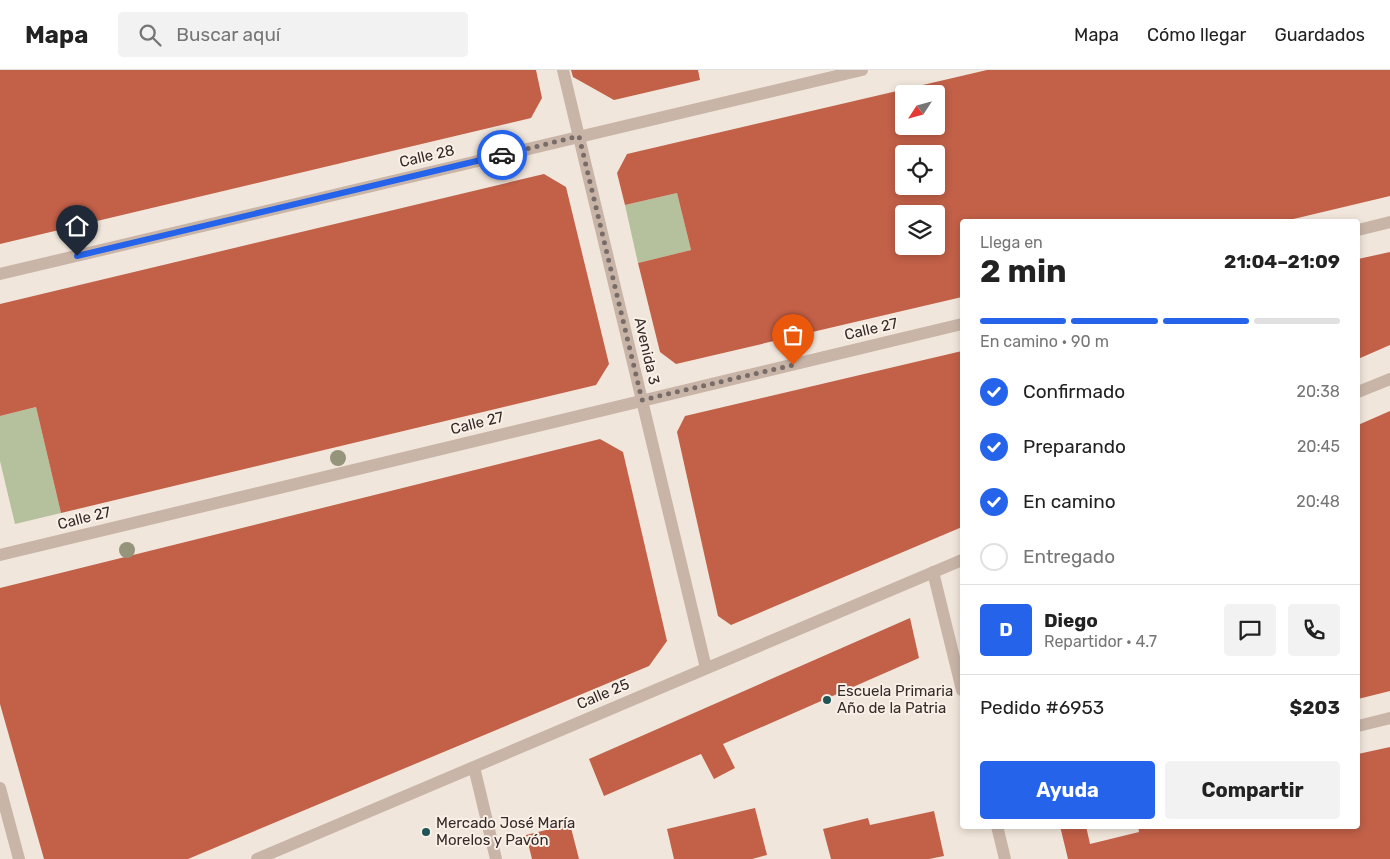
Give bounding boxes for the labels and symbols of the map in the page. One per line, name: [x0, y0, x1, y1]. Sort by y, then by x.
north arrow: [895, 85, 945, 135]
courier: [477, 130, 527, 180]
street label: Calle 28: [398, 141, 456, 171]
pin: [56, 205, 98, 256]
pin: [772, 314, 814, 365]
street label: Calle 27: [843, 314, 900, 344]
street label: Avenida 3: [631, 316, 663, 386]
street label: Calle 27: [449, 408, 506, 438]
street label: Calle 27: [56, 503, 113, 533]
street label: Calle 25: [574, 675, 632, 713]
place label: Escuela Primaria Año de la Patria: [837, 682, 953, 717]
marker: Escuela Primaria Año de la Patria: [821, 694, 833, 706]
place label: Mercado José María Morelos y Pavón: [436, 814, 575, 849]
marker: Mercado José María Morelos y Pavón: [420, 826, 432, 838]

